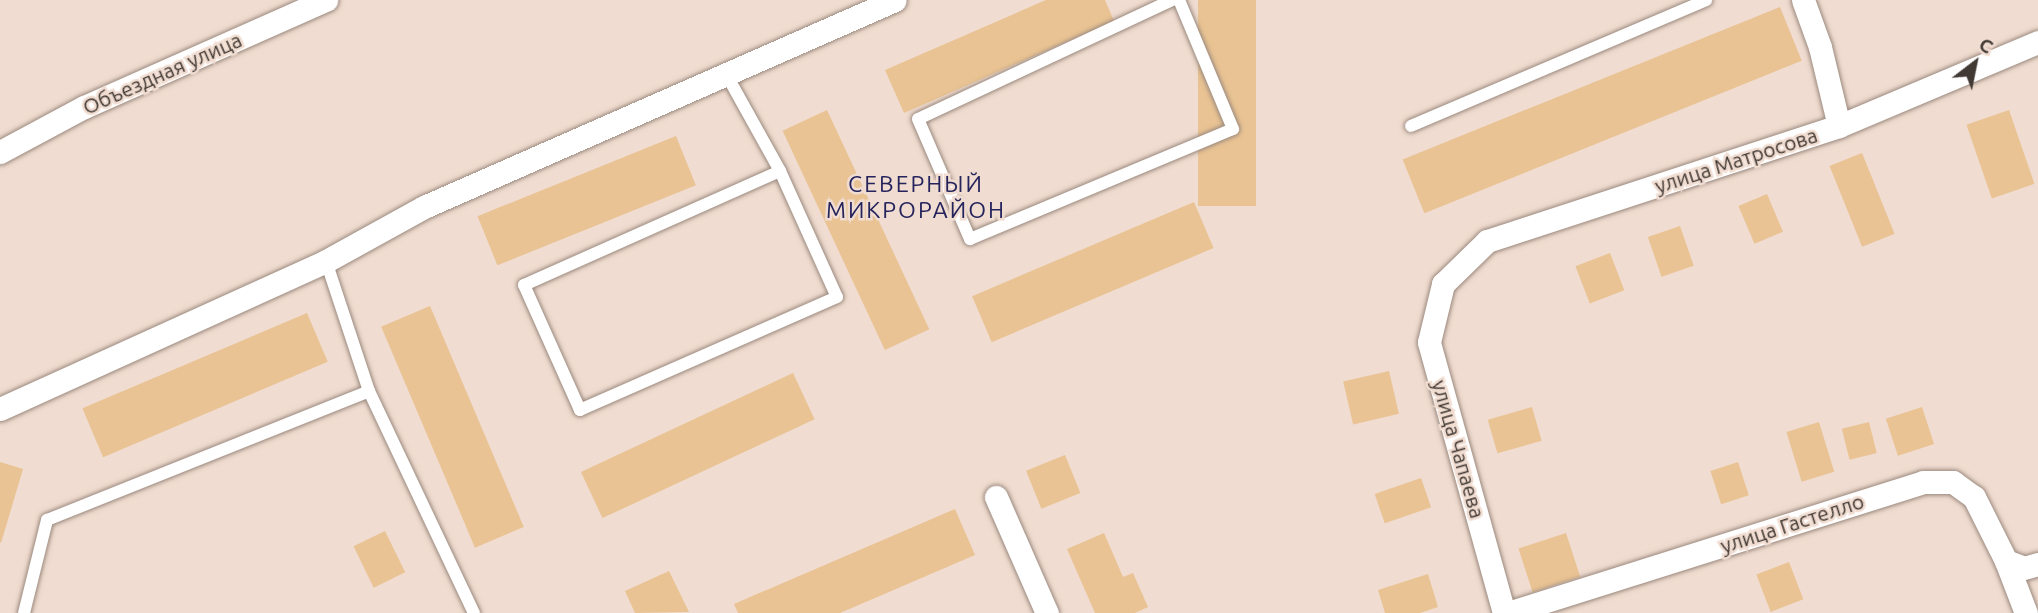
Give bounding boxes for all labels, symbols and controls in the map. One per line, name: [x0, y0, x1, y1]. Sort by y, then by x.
street label: Объездная улица: [79, 27, 245, 119]
north arrow: [1940, 28, 2010, 98]
text: С: [1975, 33, 1997, 58]
street label: улица Матросова: [1651, 122, 1821, 198]
district label: СЕВЕРНЫЙ МИКРОРАЙОН: [827, 170, 1005, 224]
street label: улица Чапаева: [1427, 377, 1491, 521]
street label: улица Гастелло: [1717, 488, 1867, 558]

